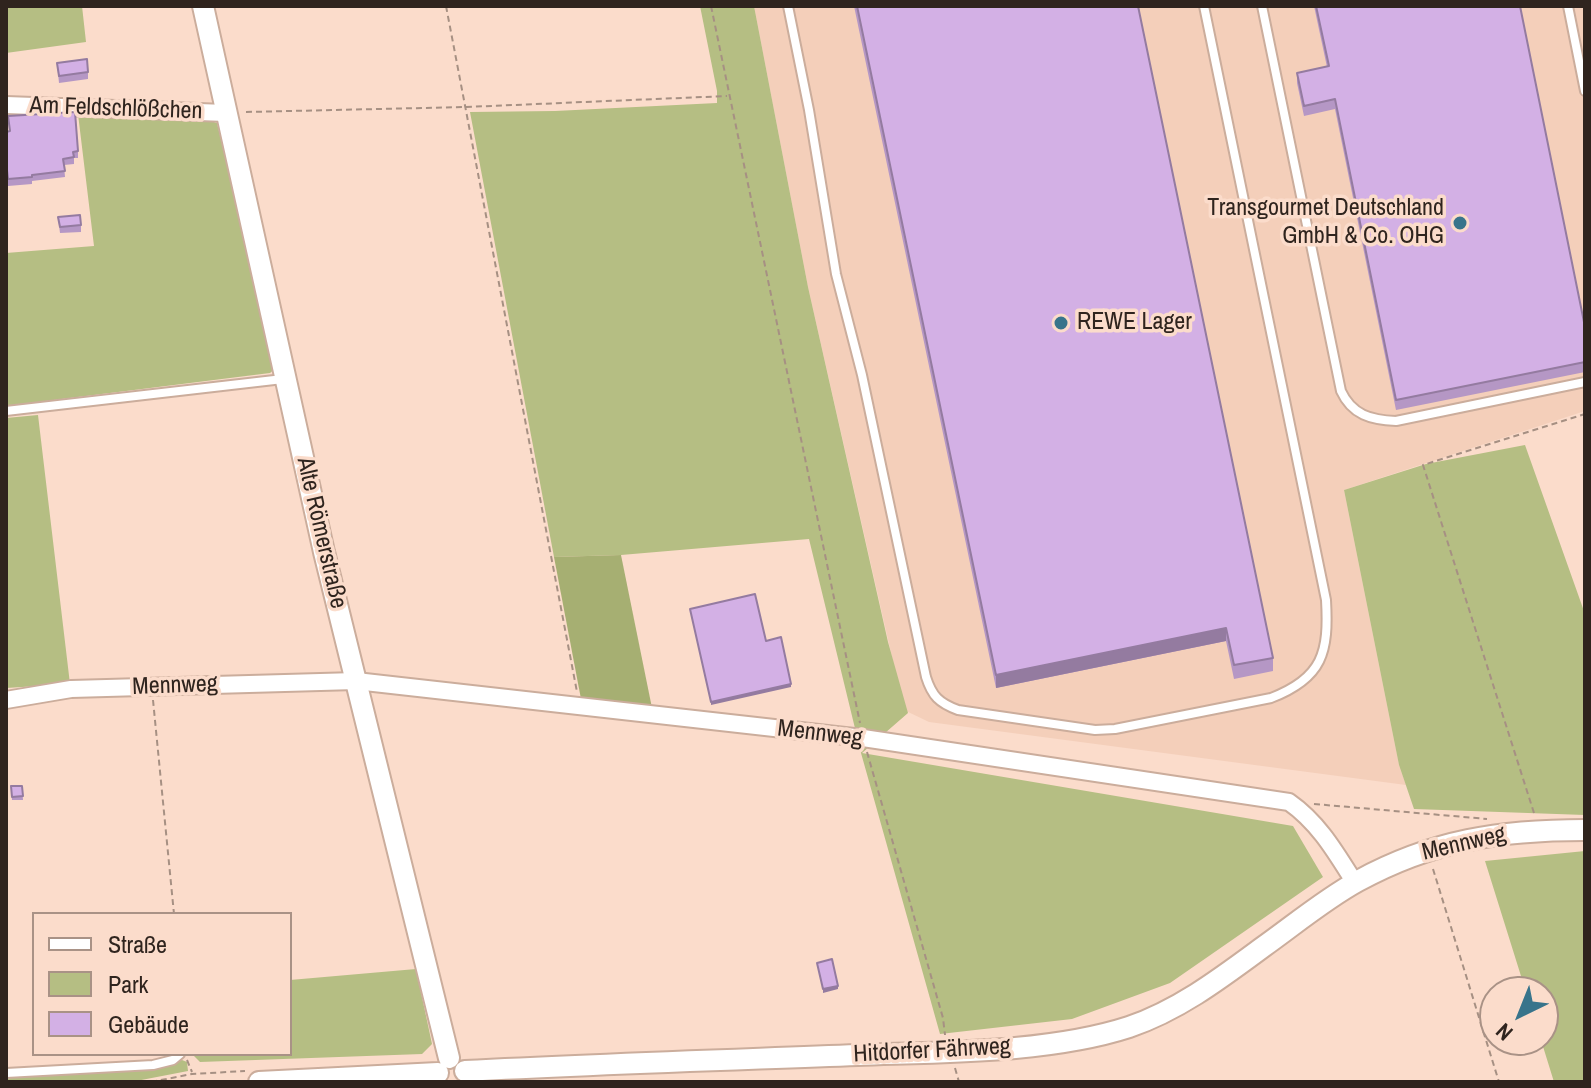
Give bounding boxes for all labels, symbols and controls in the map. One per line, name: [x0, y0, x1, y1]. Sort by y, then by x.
street label: Am Feldschlößchen: [29, 92, 203, 126]
place label: Transgourmet Deutschland GmbH & Co. OHG: [1207, 195, 1444, 251]
marker: Transgourmet Deutschland GmbH & Co. OHG: [1451, 214, 1469, 232]
place label: REWE Lager: [1077, 309, 1192, 337]
marker: REWE Lager: [1052, 314, 1070, 332]
street label: Alte Römerstraße: [290, 455, 352, 611]
street label: Mennweg: [132, 670, 218, 702]
street label: Mennweg: [776, 715, 864, 753]
street label: Mennweg: [1419, 820, 1509, 868]
legend: [32, 912, 292, 1056]
text: Straße: [108, 928, 167, 960]
text: Park: [108, 968, 148, 1000]
north arrow: [1479, 976, 1559, 1056]
text: Gebäude: [108, 1008, 189, 1040]
text: N: [1489, 1017, 1519, 1048]
street label: Hitdorfer Fährweg: [853, 1032, 1011, 1070]

